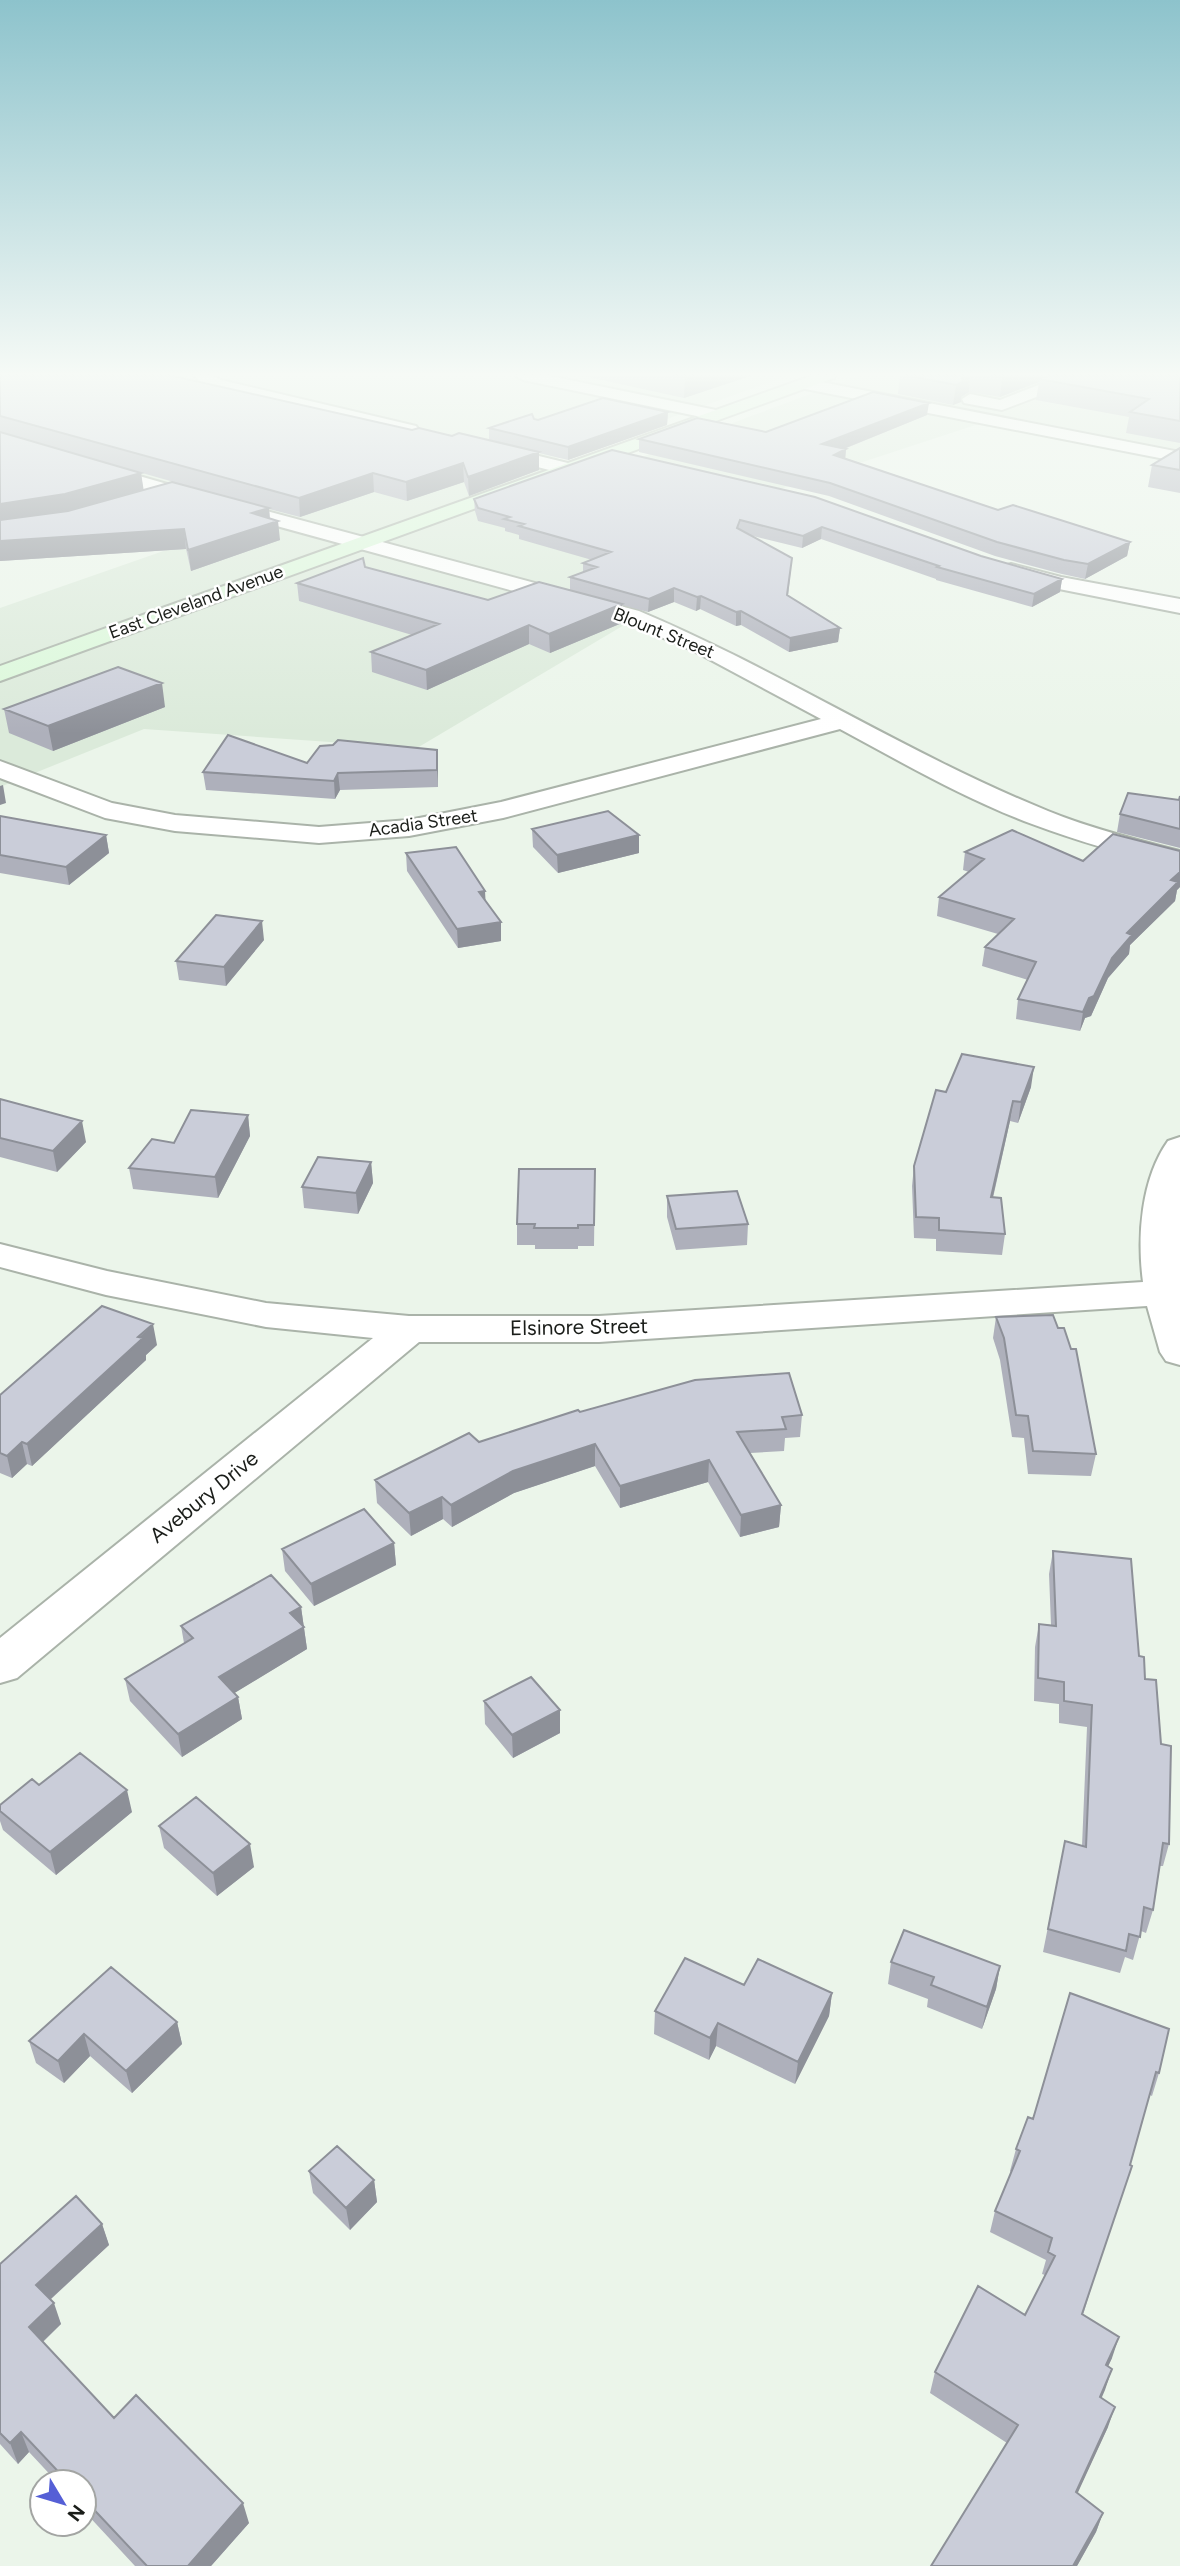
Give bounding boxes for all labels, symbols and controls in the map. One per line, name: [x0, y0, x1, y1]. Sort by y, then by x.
street label: East Cleveland Avenue: [106, 560, 286, 644]
street label: Blount Street: [610, 603, 718, 663]
street label: Acadia Street: [367, 804, 479, 842]
street label: Elsinore Street: [510, 1313, 648, 1340]
street label: Avebury Drive: [145, 1445, 263, 1548]
north arrow: [28, 2468, 98, 2538]
text: N: [62, 2500, 90, 2526]

